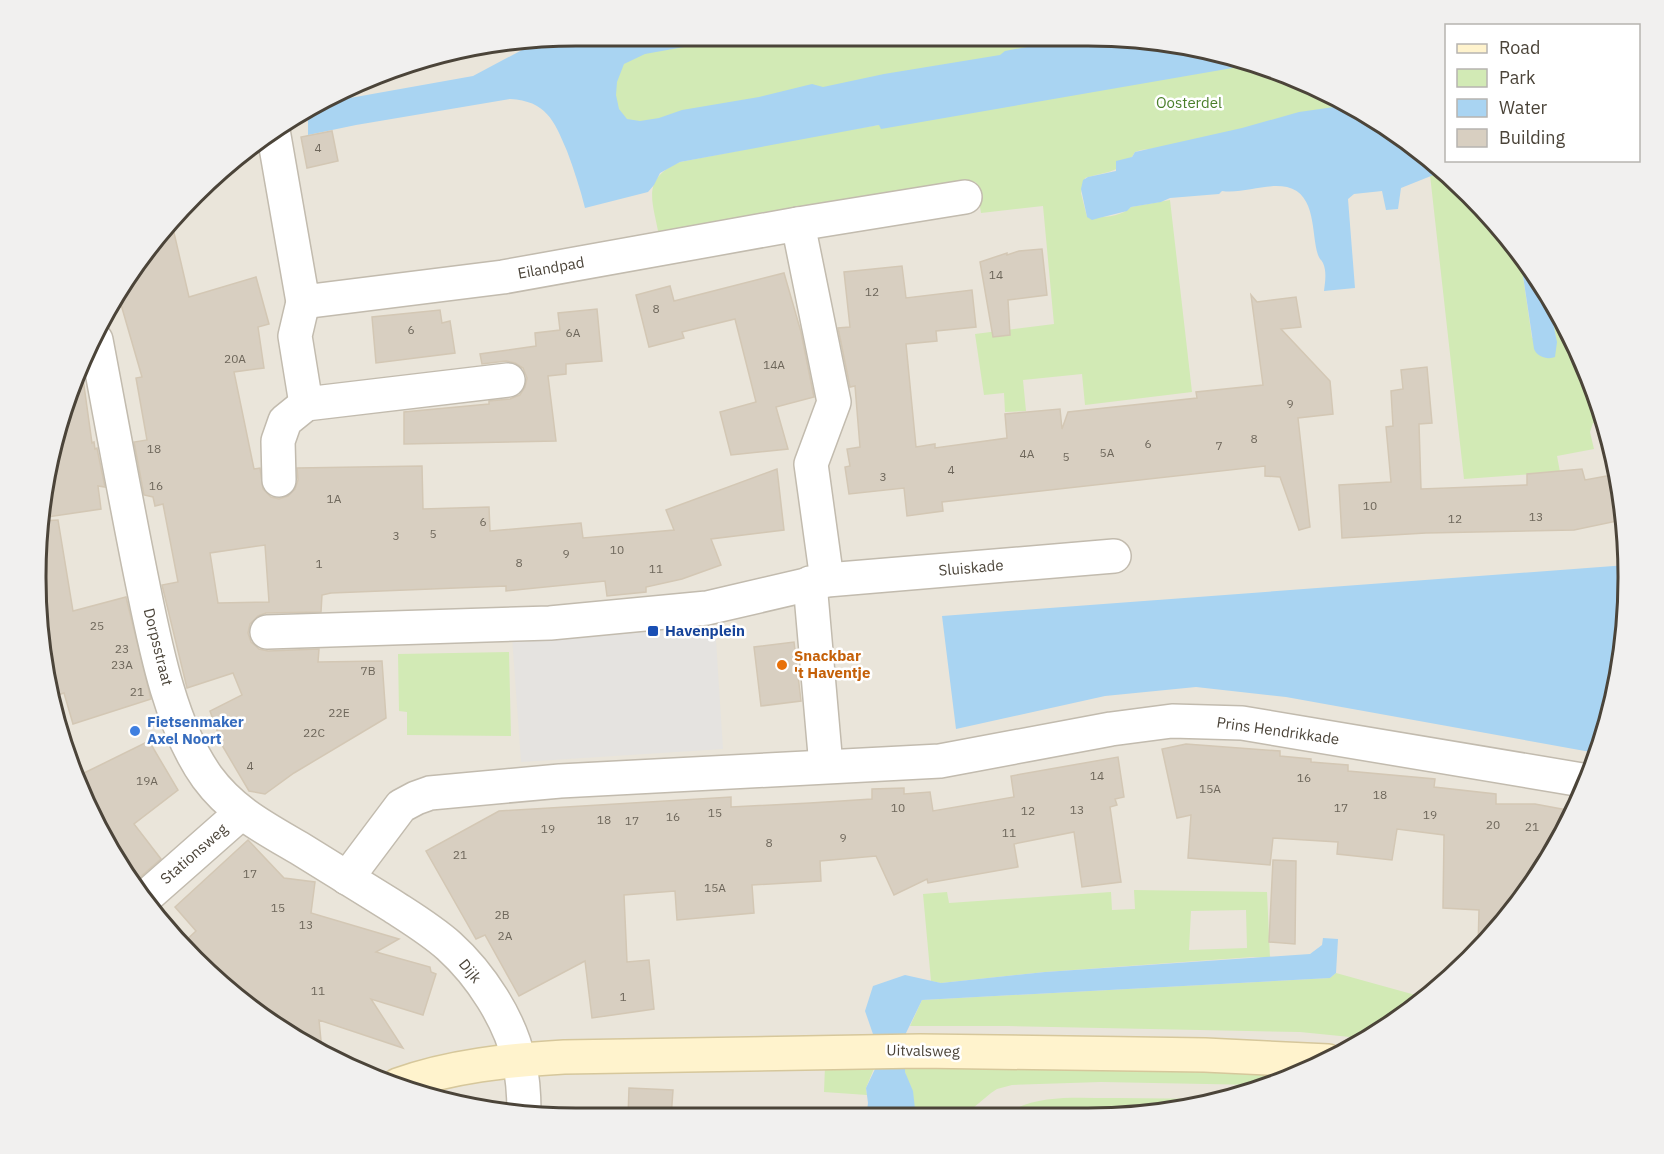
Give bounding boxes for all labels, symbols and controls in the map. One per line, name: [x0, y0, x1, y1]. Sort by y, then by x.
legend: [1445, 24, 1640, 162]
text: Road: [1499, 36, 1540, 59]
text: Park: [1499, 66, 1536, 89]
park label: Oosterdel: [1156, 93, 1222, 112]
text: Water: [1499, 96, 1548, 119]
text: Building: [1499, 126, 1566, 149]
house number: 4: [314, 140, 322, 155]
street label: Eilandpad: [516, 252, 586, 283]
house number: 14: [989, 267, 1003, 282]
house number: 12: [865, 284, 879, 299]
house number: 8: [652, 301, 660, 316]
house number: 6: [407, 322, 415, 337]
house number: 6A: [566, 325, 581, 340]
house number: 20A: [224, 351, 246, 366]
house number: 14A: [763, 357, 785, 372]
house number: 9: [1286, 396, 1294, 411]
house number: 8: [1250, 431, 1258, 446]
house number: 6: [1144, 436, 1152, 451]
house number: 7: [1215, 438, 1223, 453]
house number: 18: [147, 441, 161, 456]
house number: 5A: [1100, 445, 1115, 460]
house number: 4A: [1020, 446, 1035, 461]
house number: 5: [1062, 449, 1070, 464]
house number: 4: [947, 462, 955, 477]
house number: 3: [879, 469, 887, 484]
house number: 16: [149, 478, 163, 493]
house number: 1A: [327, 491, 342, 506]
house number: 10: [1363, 498, 1377, 513]
house number: 13: [1529, 509, 1543, 524]
house number: 12: [1448, 511, 1462, 526]
house number: 6: [479, 514, 487, 529]
house number: 5: [429, 526, 437, 541]
house number: 3: [392, 528, 400, 543]
house number: 10: [610, 542, 624, 557]
house number: 9: [562, 546, 570, 561]
house number: 8: [515, 555, 523, 570]
street label: Sluiskade: [938, 555, 1004, 580]
house number: 1: [315, 556, 323, 571]
house number: 11: [649, 561, 663, 576]
street label: Dorpsstraat: [140, 606, 177, 688]
house number: 25: [90, 618, 104, 633]
place label: Havenplein: [665, 621, 745, 640]
marker: Havenplein: [646, 624, 660, 638]
house number: 23: [115, 641, 129, 656]
place label: Snackbar 't Haventje: [794, 646, 870, 682]
house number: 23A: [111, 657, 133, 672]
marker: Snackbar 't Haventje: [775, 658, 789, 672]
house number: 7B: [360, 663, 376, 678]
house number: 21: [130, 684, 144, 699]
house number: 22E: [328, 705, 350, 720]
place label: Fietsenmaker Axel Noort: [147, 712, 244, 748]
street label: Prins Hendrikkade: [1216, 712, 1341, 749]
marker: Fietsenmaker Axel Noort: [128, 724, 142, 738]
house number: 22C: [303, 725, 325, 740]
house number: 4: [246, 758, 254, 773]
house number: 14: [1090, 768, 1104, 783]
house number: 16: [1297, 770, 1311, 785]
house number: 19A: [136, 773, 158, 788]
house number: 15A: [1199, 781, 1221, 796]
house number: 18: [1373, 787, 1387, 802]
house number: 10: [891, 800, 905, 815]
house number: 17: [1334, 800, 1348, 815]
house number: 13: [1070, 802, 1084, 817]
house number: 12: [1021, 803, 1035, 818]
house number: 15: [708, 805, 722, 820]
house number: 19: [1423, 807, 1437, 822]
house number: 16: [666, 809, 680, 824]
house number: 18: [597, 812, 611, 827]
house number: 17: [625, 813, 639, 828]
house number: 20: [1486, 817, 1500, 832]
street label: Stationsweg: [156, 819, 231, 888]
house number: 21: [1525, 819, 1539, 834]
house number: 19: [541, 821, 555, 836]
house number: 11: [1002, 825, 1016, 840]
house number: 9: [839, 830, 847, 845]
house number: 8: [765, 835, 773, 850]
house number: 21: [453, 847, 467, 862]
house number: 17: [243, 866, 257, 881]
house number: 15A: [704, 880, 726, 895]
house number: 15: [271, 900, 285, 915]
house number: 2B: [494, 907, 510, 922]
house number: 13: [299, 917, 313, 932]
house number: 2A: [498, 928, 513, 943]
street label: Dijk: [455, 955, 486, 987]
house number: 11: [311, 983, 325, 998]
house number: 1: [619, 989, 627, 1004]
street label: Uitvalsweg: [886, 1040, 960, 1061]

